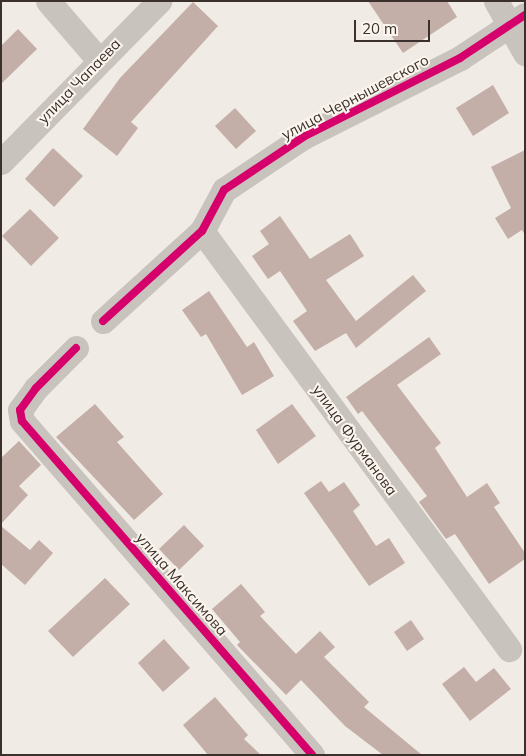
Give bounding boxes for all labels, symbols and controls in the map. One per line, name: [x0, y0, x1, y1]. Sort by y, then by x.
scale bar: [356, 10, 432, 42]
text: 20 m: [362, 19, 397, 38]
street label: улица Чапаева: [34, 35, 124, 127]
street label: улица Чернышевского: [278, 50, 432, 144]
street label: улица Фурманова: [309, 381, 401, 499]
street label: улица Максимова: [132, 529, 232, 639]

